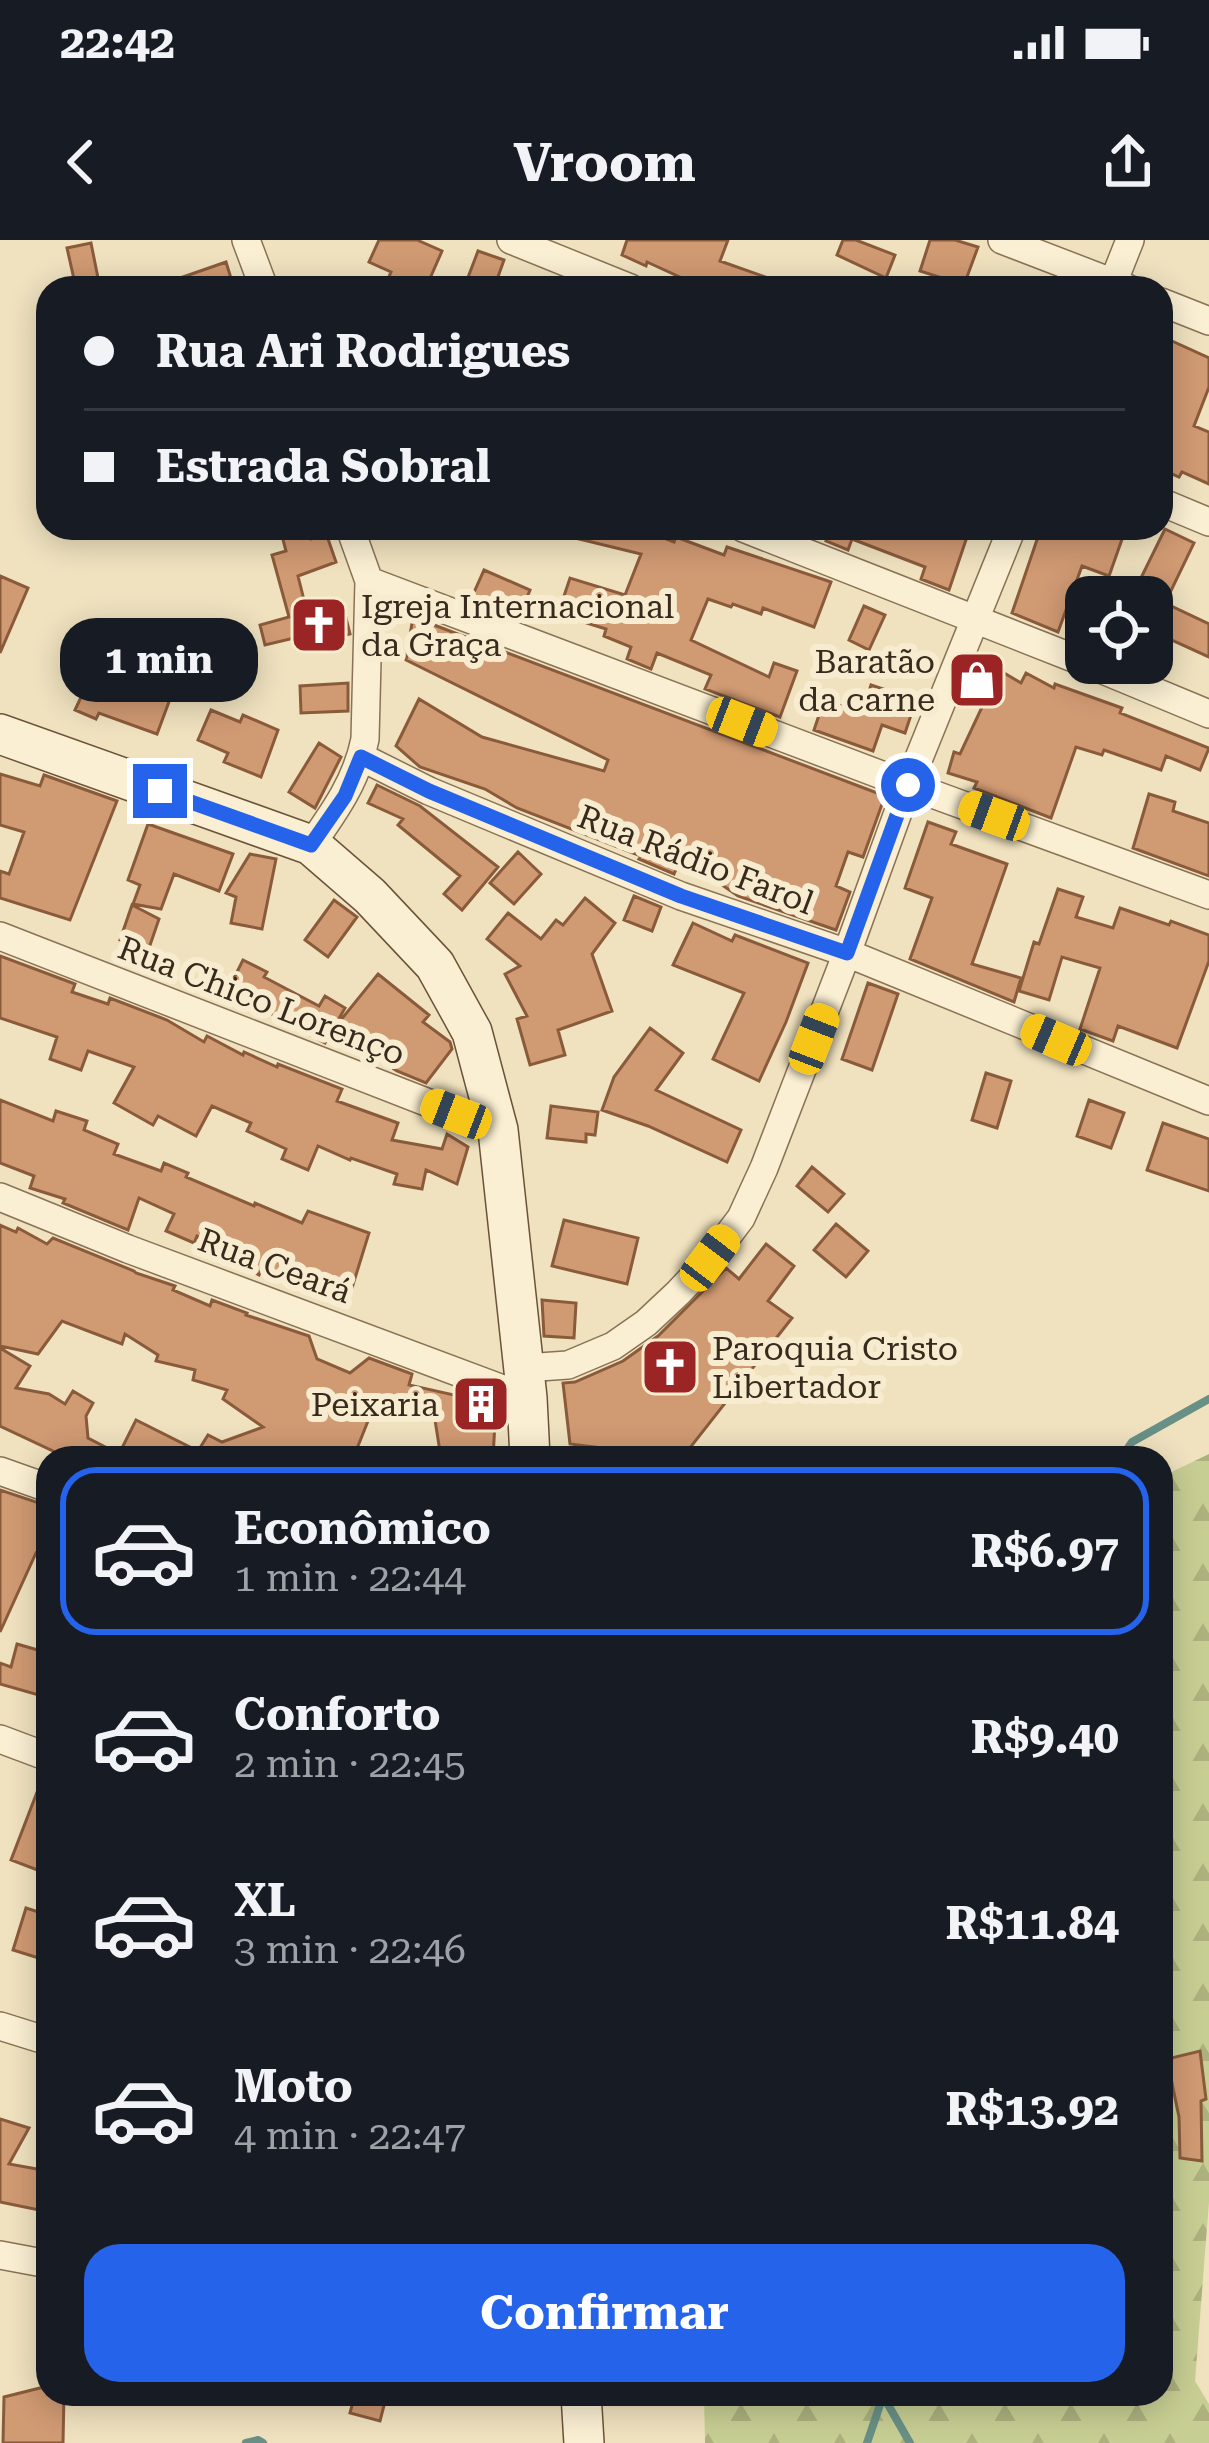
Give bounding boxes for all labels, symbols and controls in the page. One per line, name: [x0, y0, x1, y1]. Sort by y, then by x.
text: 22:42: [60, 16, 175, 69]
icon: back: [48, 129, 114, 195]
icon: share: [1095, 129, 1161, 195]
text: Vroom: [513, 131, 696, 194]
text: Rua Ari Rodrigues: [156, 325, 570, 378]
text: Estrada Sobral: [156, 440, 491, 493]
map controls: [1065, 576, 1173, 684]
button: locate: [1065, 576, 1173, 684]
place label: Igreja Internacional da Graça: [361, 587, 674, 664]
church icon: Igreja Internacional da Graça: [288, 594, 350, 656]
callout: 1 min: [61, 617, 259, 701]
text: 1 min: [105, 637, 213, 683]
place label: Baratão da carne: [798, 642, 935, 719]
shop icon: Baratão da carne: [946, 649, 1008, 711]
car: [702, 692, 782, 752]
route start: [881, 758, 935, 812]
route end: [133, 764, 187, 818]
car: [954, 787, 1034, 845]
street label: Rua Rádio Farol: [572, 797, 819, 922]
street label: Rua Chico Lorenço: [113, 928, 411, 1073]
car: [784, 999, 844, 1079]
car: [1016, 1009, 1096, 1071]
car: [416, 1084, 496, 1144]
car: [674, 1218, 746, 1298]
street label: Rua Ceará: [193, 1220, 357, 1311]
place label: Paroquia Cristo Libertador: [712, 1329, 958, 1406]
church icon: Paroquia Cristo Libertador: [639, 1336, 701, 1398]
building icon: Peixaria: [450, 1373, 512, 1435]
place label: Peixaria: [311, 1385, 439, 1424]
icon: car: [90, 1497, 198, 1605]
text: Econômico: [234, 1502, 491, 1555]
text: R$6.97: [971, 1525, 1119, 1578]
text: 1 min · 22:44: [234, 1555, 466, 1601]
icon: car: [90, 1683, 198, 1791]
text: Conforto: [234, 1688, 441, 1741]
text: R$9.40: [971, 1711, 1119, 1764]
text: 2 min · 22:45: [234, 1741, 466, 1787]
icon: car: [90, 1869, 198, 1977]
text: XL: [234, 1874, 296, 1927]
text: R$11.84: [945, 1897, 1119, 1950]
text: 3 min · 22:46: [234, 1927, 466, 1973]
icon: car: [90, 2055, 198, 2163]
text: Moto: [234, 2060, 353, 2113]
text: R$13.92: [945, 2083, 1119, 2136]
text: 4 min · 22:47: [234, 2113, 466, 2159]
button: Confirmar: [84, 2244, 1125, 2382]

